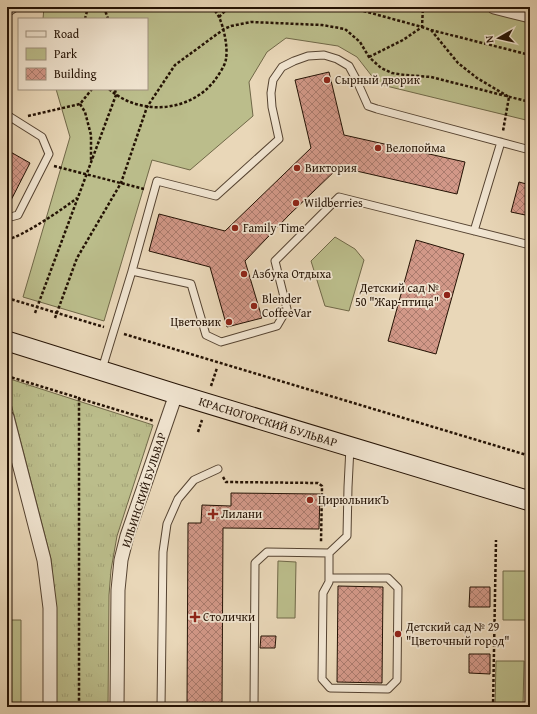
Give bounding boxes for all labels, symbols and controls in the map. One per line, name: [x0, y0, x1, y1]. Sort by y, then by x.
legend: [18, 18, 148, 90]
north arrow: [479, 18, 519, 58]
text: Road: [54, 25, 80, 42]
text: N: [481, 34, 498, 44]
text: Park: [54, 45, 78, 62]
text: Building: [54, 65, 97, 82]
place label: Сырный дворик: [335, 71, 421, 88]
marker: Сырный дворик: [322, 75, 332, 85]
place label: Велопойма: [386, 139, 446, 156]
marker: Велопойма: [373, 143, 383, 153]
place label: Виктория: [305, 159, 357, 176]
marker: Виктория: [292, 163, 302, 173]
place label: Wildberries: [304, 194, 363, 211]
marker: Wildberries: [291, 198, 301, 208]
place label: Family Time: [243, 219, 305, 236]
marker: Family Time: [230, 223, 240, 233]
place label: Азбука Отдыха: [252, 265, 331, 282]
marker: Азбука Отдыха: [239, 269, 249, 279]
place label: Детский сад № 50 "Жар-птица": [355, 279, 439, 310]
place label: Blender CoffeeVar: [262, 290, 311, 321]
marker: Детский сад № 50 "Жар-птица": [442, 290, 452, 300]
marker: Blender CoffeeVar: [249, 301, 259, 311]
place label: Цветовик: [171, 313, 222, 330]
marker: Цветовик: [224, 317, 234, 327]
street label: КРАСНОГОРСКИЙ БУЛЬВАР: [197, 392, 340, 451]
street label: ИЛЬИНСКИЙ БУЛЬВАР: [117, 430, 170, 550]
place label: ЦирюльникЪ: [318, 491, 389, 508]
marker: ЦирюльникЪ: [305, 495, 315, 505]
place label: Лилани: [221, 505, 262, 522]
marker: Лилани: [208, 509, 218, 519]
place label: Столички: [203, 608, 255, 625]
marker: Столички: [190, 612, 200, 622]
place label: Детский сад № 29 "Цветочный город": [405, 618, 510, 649]
marker: Детский сад № 29 "Цветочный город": [393, 629, 403, 639]

